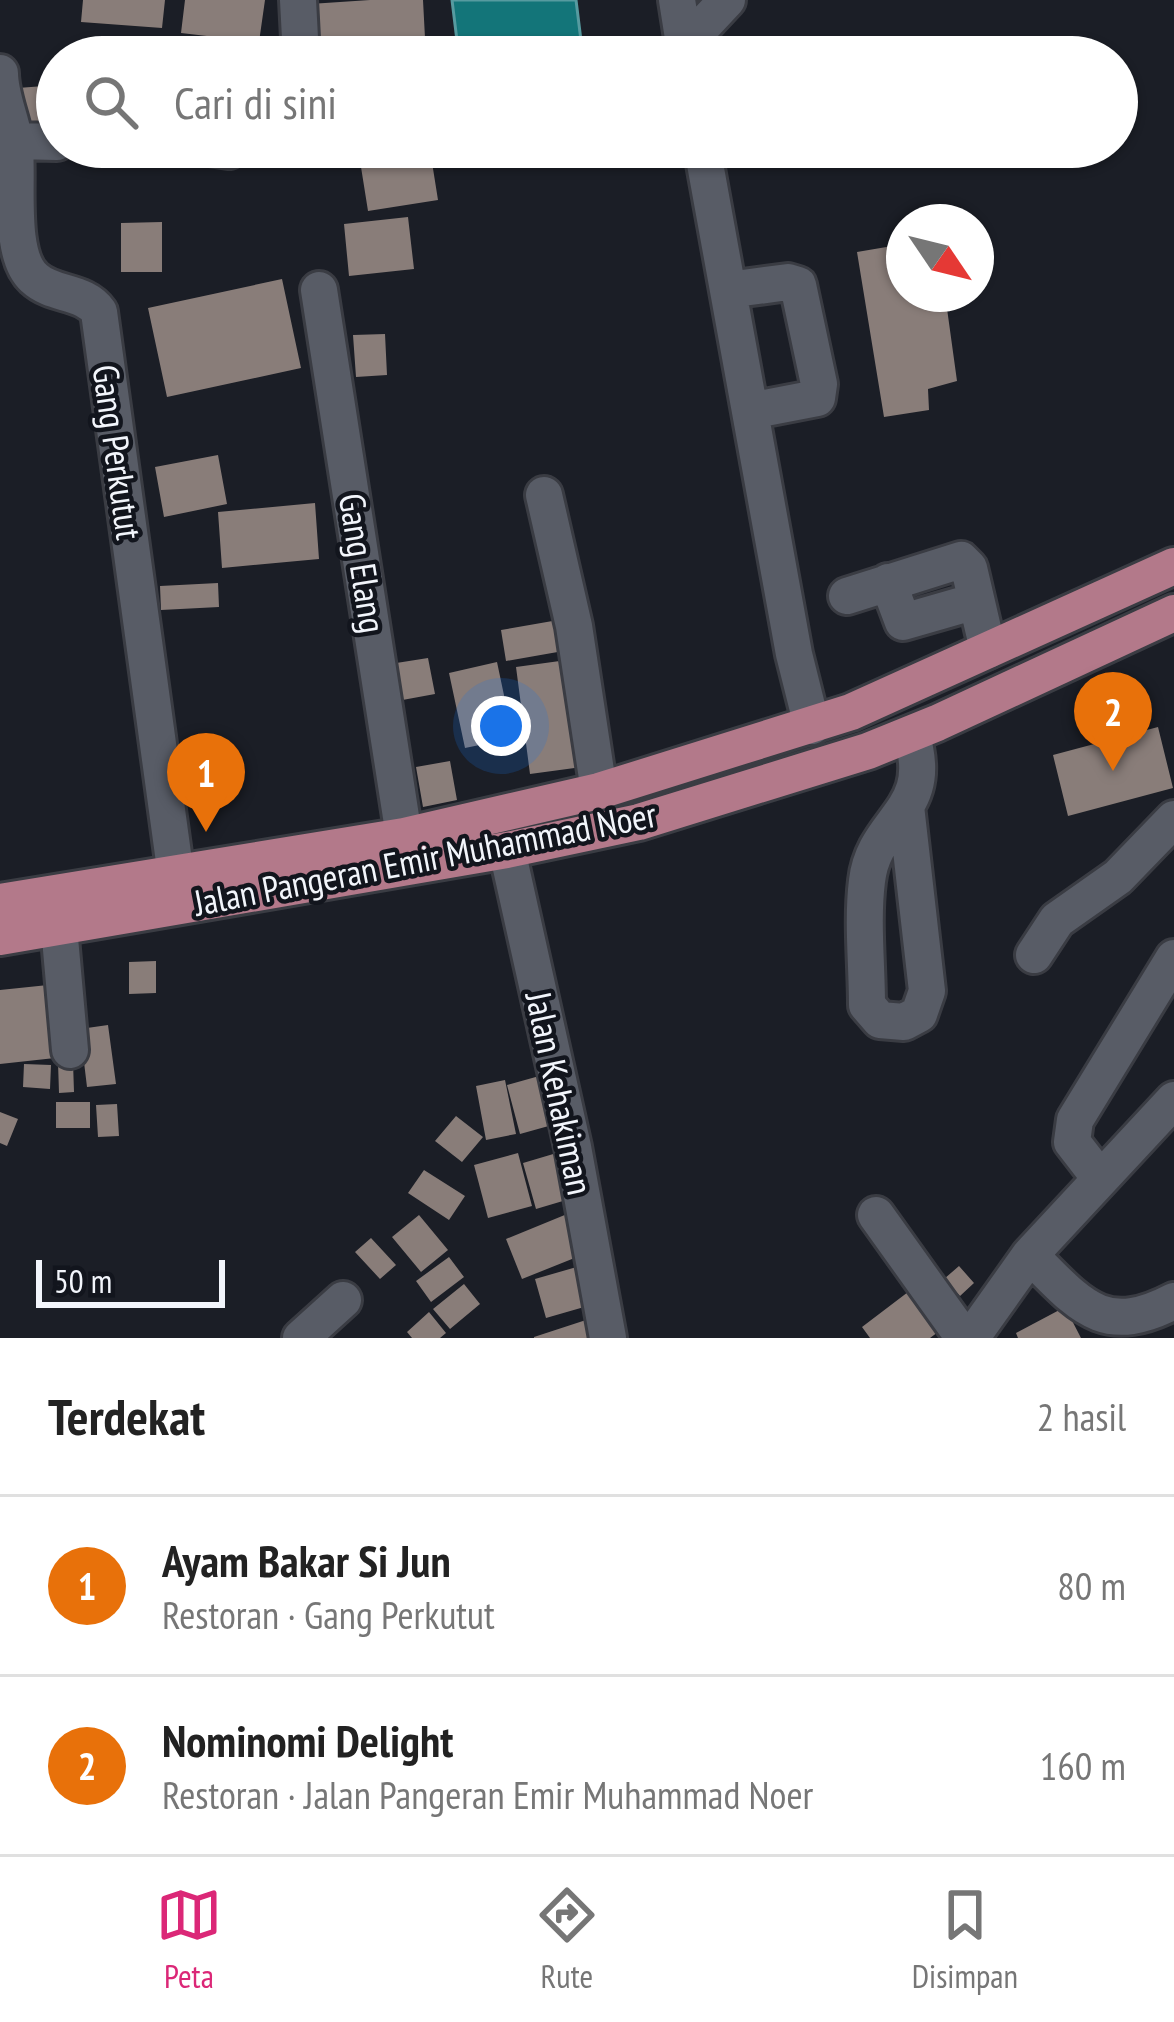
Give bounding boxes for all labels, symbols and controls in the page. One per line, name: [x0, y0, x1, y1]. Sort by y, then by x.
search box: [36, 36, 1138, 168]
icon: search: [78, 69, 144, 135]
text: Cari di sini: [174, 73, 337, 131]
north arrow: [886, 204, 994, 312]
street label: Gang Perkutut: [82, 362, 154, 543]
street label: Gang Elang: [329, 490, 397, 636]
pin: 2: [1074, 672, 1152, 771]
your location: [471, 696, 531, 756]
pin: 1: [167, 733, 245, 832]
street label: Jalan Pangeran Emir Muhammad Noer: [189, 790, 660, 926]
street label: Jalan Kehakiman: [515, 986, 604, 1199]
scale bar: [36, 1254, 225, 1307]
text: 50 m: [54, 1259, 112, 1302]
text: Terdekat: [48, 1383, 205, 1449]
text: 2 hasil: [1037, 1391, 1126, 1442]
text: Ayam Bakar Si Jun: [162, 1531, 451, 1589]
text: 1: [78, 1560, 96, 1611]
text: 80 m: [1057, 1560, 1126, 1611]
text: Restoran · Gang Perkutut: [162, 1589, 495, 1640]
text: Nominomi Delight: [162, 1711, 453, 1769]
text: 2: [78, 1740, 96, 1791]
text: 160 m: [1040, 1740, 1126, 1791]
text: Restoran · Jalan Pangeran Emir Muhammad Noer: [162, 1769, 813, 1820]
tab: Peta: [156, 1882, 222, 1997]
tab: Rute: [534, 1882, 600, 1997]
tab: Disimpan: [912, 1882, 1018, 1997]

